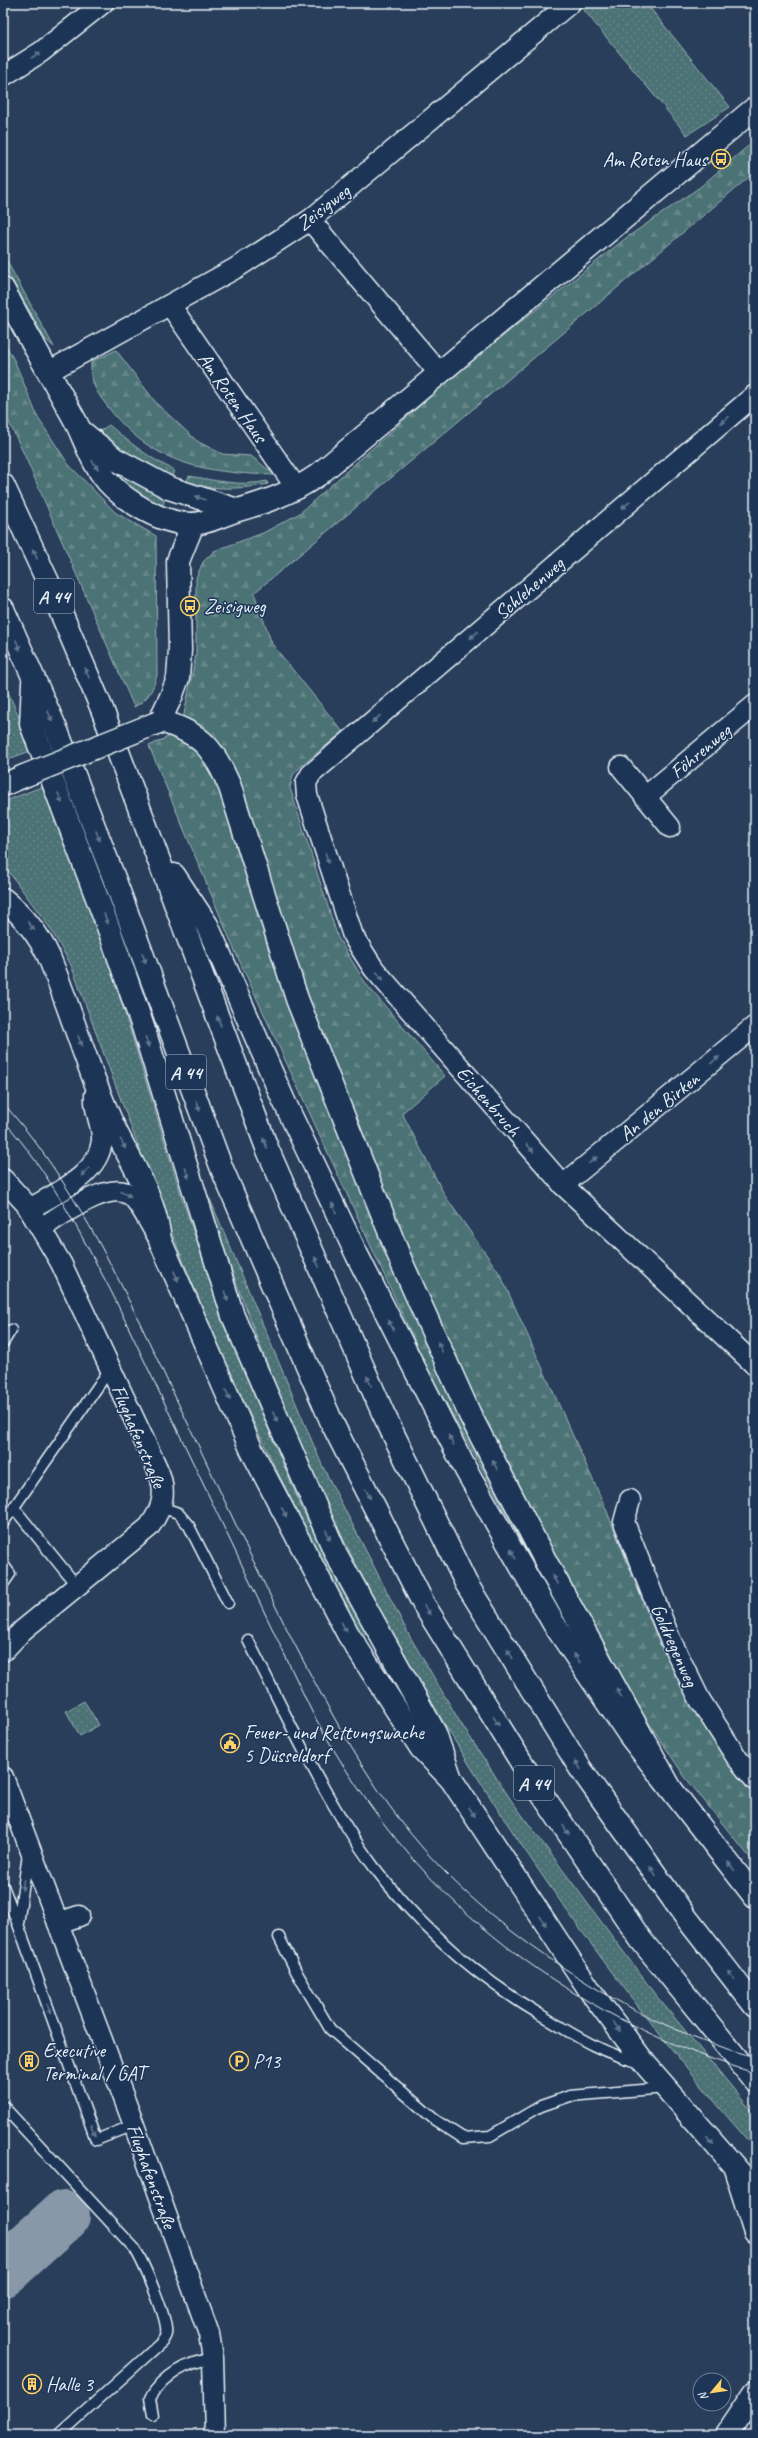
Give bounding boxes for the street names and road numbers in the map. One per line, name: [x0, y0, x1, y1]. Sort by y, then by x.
street label: Zeisigweg: [291, 178, 356, 236]
street label: Am Roten Haus: [192, 347, 274, 449]
street label: Schlehenweg: [489, 551, 570, 625]
road number: A 44: [34, 579, 74, 613]
street label: Föhrenweg: [665, 717, 737, 784]
road number: A 44: [166, 1055, 206, 1089]
street label: Eichenbruch: [451, 1061, 527, 1143]
street label: An den Birken: [614, 1066, 705, 1146]
street label: Flughafenstraße: [106, 1381, 172, 1493]
street label: Goldregenweg: [645, 1600, 704, 1691]
road number: A 44: [514, 1766, 554, 1800]
street label: Flughafenstraße: [121, 2120, 183, 2233]

